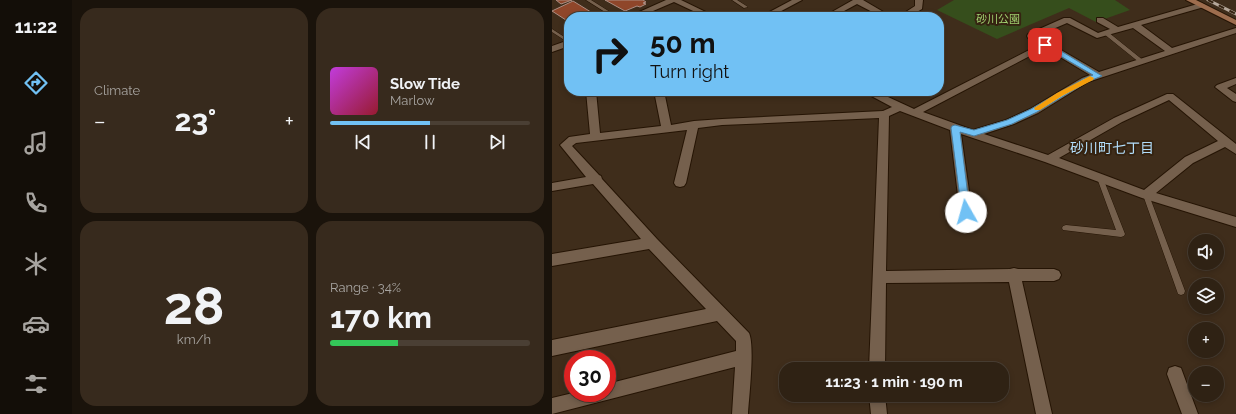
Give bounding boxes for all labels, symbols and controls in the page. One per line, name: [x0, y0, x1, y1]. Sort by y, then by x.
park label: 砂川公園: [976, 13, 1020, 26]
text: 11:22: [15, 16, 57, 37]
text: 50 m: [650, 27, 716, 60]
icon: right: [584, 28, 636, 80]
pin: [1028, 28, 1062, 62]
icon: arrive: [1034, 34, 1056, 56]
text: Turn right: [650, 61, 729, 82]
icon: directions: [22, 69, 50, 97]
text: Slow Tide: [390, 75, 460, 93]
text: Climate: [94, 83, 140, 98]
text: Marlow: [390, 93, 435, 108]
text: 23°: [174, 103, 216, 138]
text: −: [94, 108, 106, 134]
text: +: [285, 108, 294, 134]
icon: music: [22, 129, 50, 157]
icon: previous: [352, 131, 374, 153]
icon: pause: [419, 131, 441, 153]
icon: next: [486, 131, 508, 153]
district label: 砂川町七丁目: [1070, 140, 1154, 156]
icon: phone: [22, 189, 50, 217]
position arrow: [945, 191, 987, 233]
map controls: [1188, 234, 1224, 402]
button: sound: [1188, 234, 1224, 270]
icon: climate: [22, 250, 50, 278]
text: 28: [164, 275, 224, 336]
button: layers: [1188, 278, 1224, 314]
text: Range · 34%: [330, 280, 401, 295]
text: 170 km: [330, 300, 432, 335]
icon: car: [22, 310, 50, 338]
button: +: [1188, 322, 1224, 358]
text: km/h: [177, 332, 211, 347]
speed limit sign: 30: [564, 350, 616, 402]
button: −: [1188, 366, 1224, 402]
icon: filters: [22, 370, 50, 398]
text: 11:23 · 1 min · 190 m: [825, 373, 963, 391]

